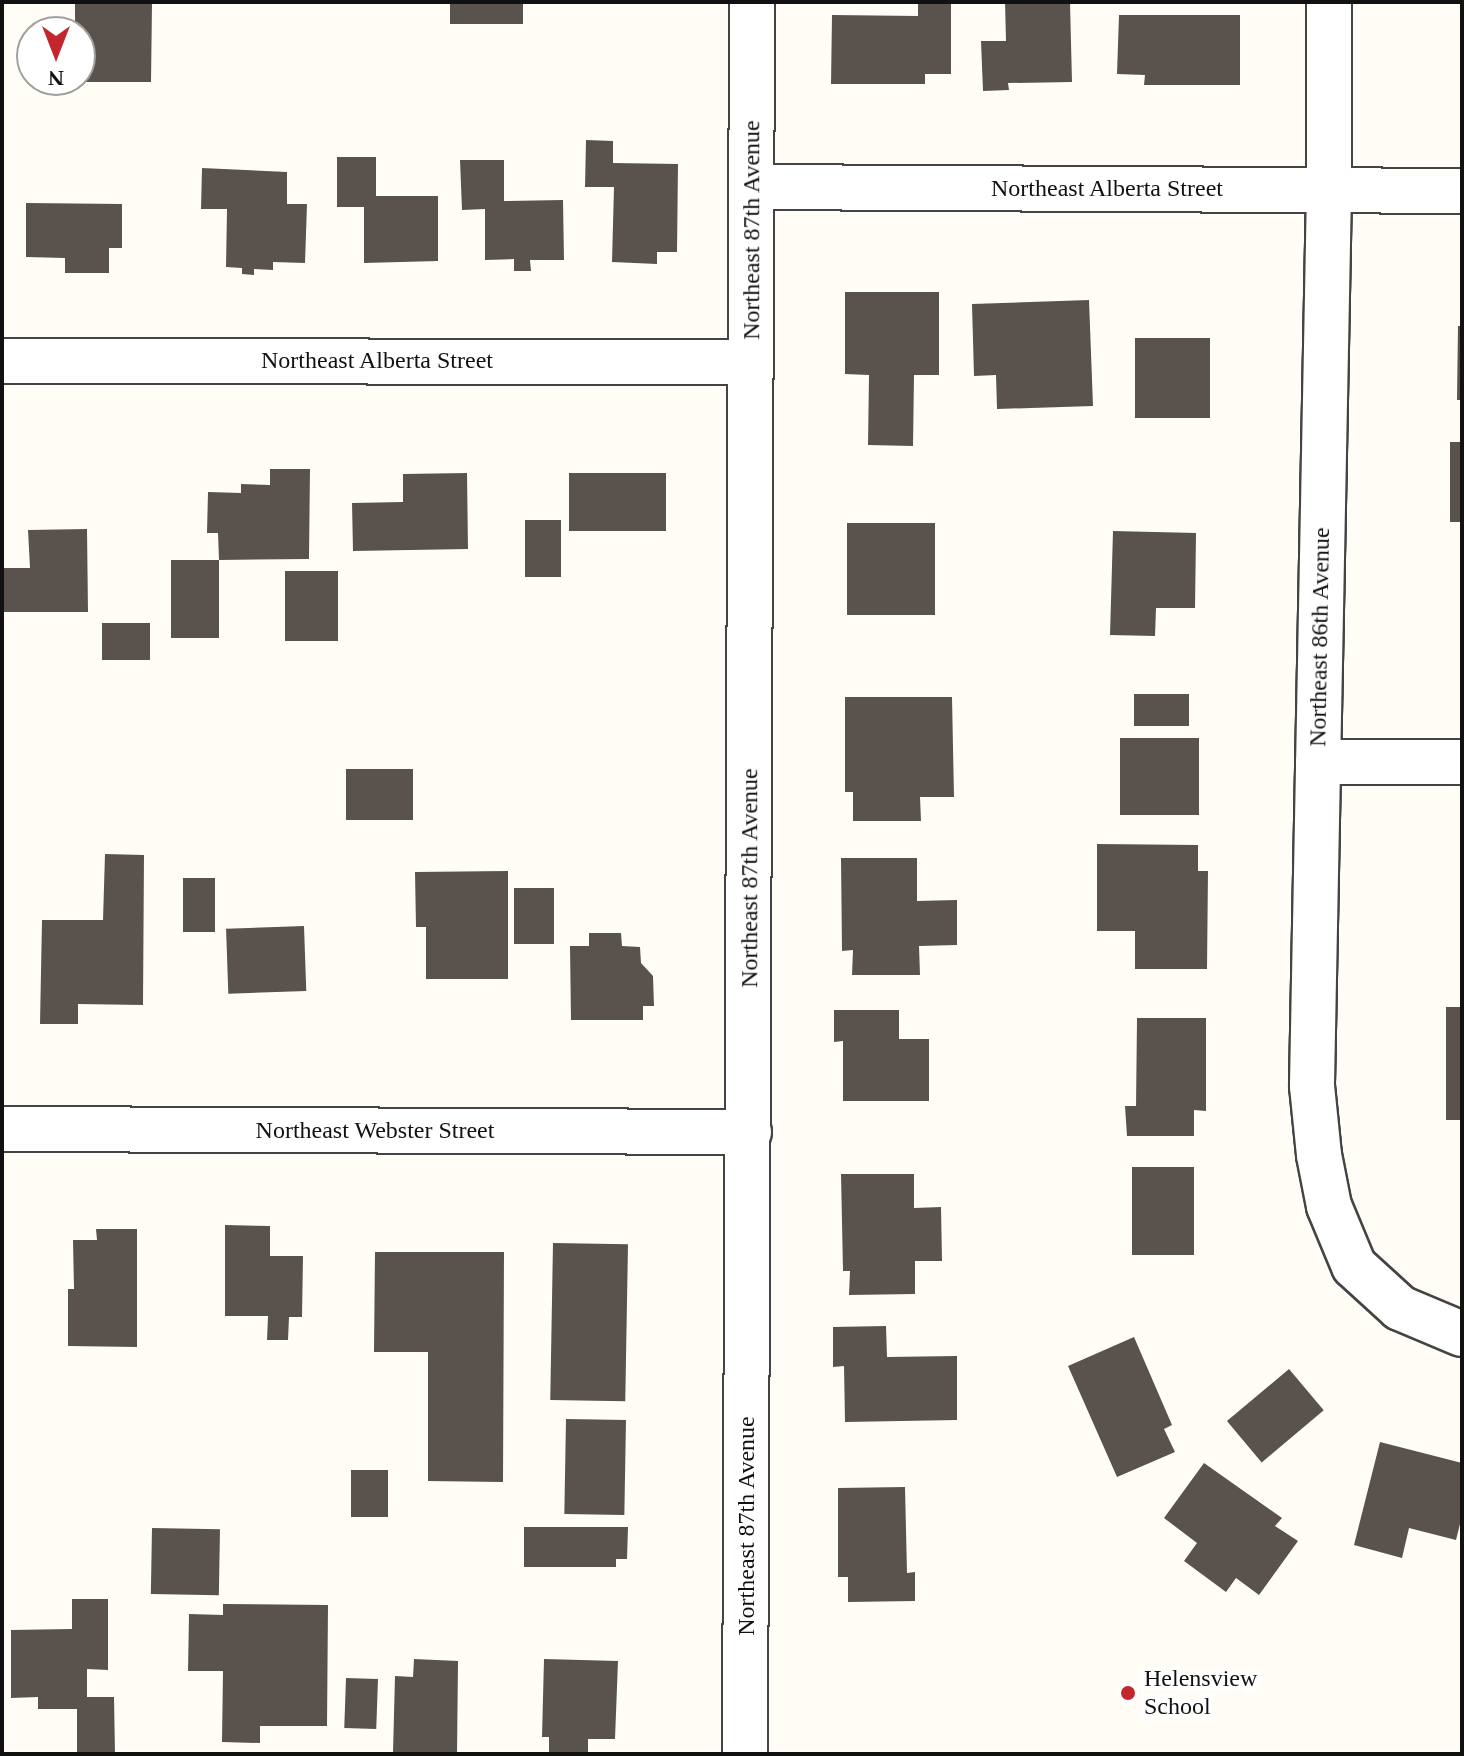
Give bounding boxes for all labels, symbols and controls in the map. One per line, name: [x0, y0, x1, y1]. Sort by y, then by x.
north arrow: [16, 16, 96, 96]
text: N: [48, 66, 64, 91]
street label: Northeast 87th Avenue: [738, 120, 766, 340]
street label: Northeast Alberta Street: [990, 175, 1224, 203]
street label: Northeast Alberta Street: [260, 347, 494, 375]
street label: Northeast 86th Avenue: [1304, 526, 1336, 748]
street label: Northeast 87th Avenue: [736, 768, 764, 988]
street label: Northeast Webster Street: [255, 1117, 495, 1145]
street label: Northeast 87th Avenue: [733, 1416, 761, 1636]
place label: Helensview School: [1144, 1665, 1257, 1721]
marker: Helensview School: [1119, 1684, 1137, 1702]

